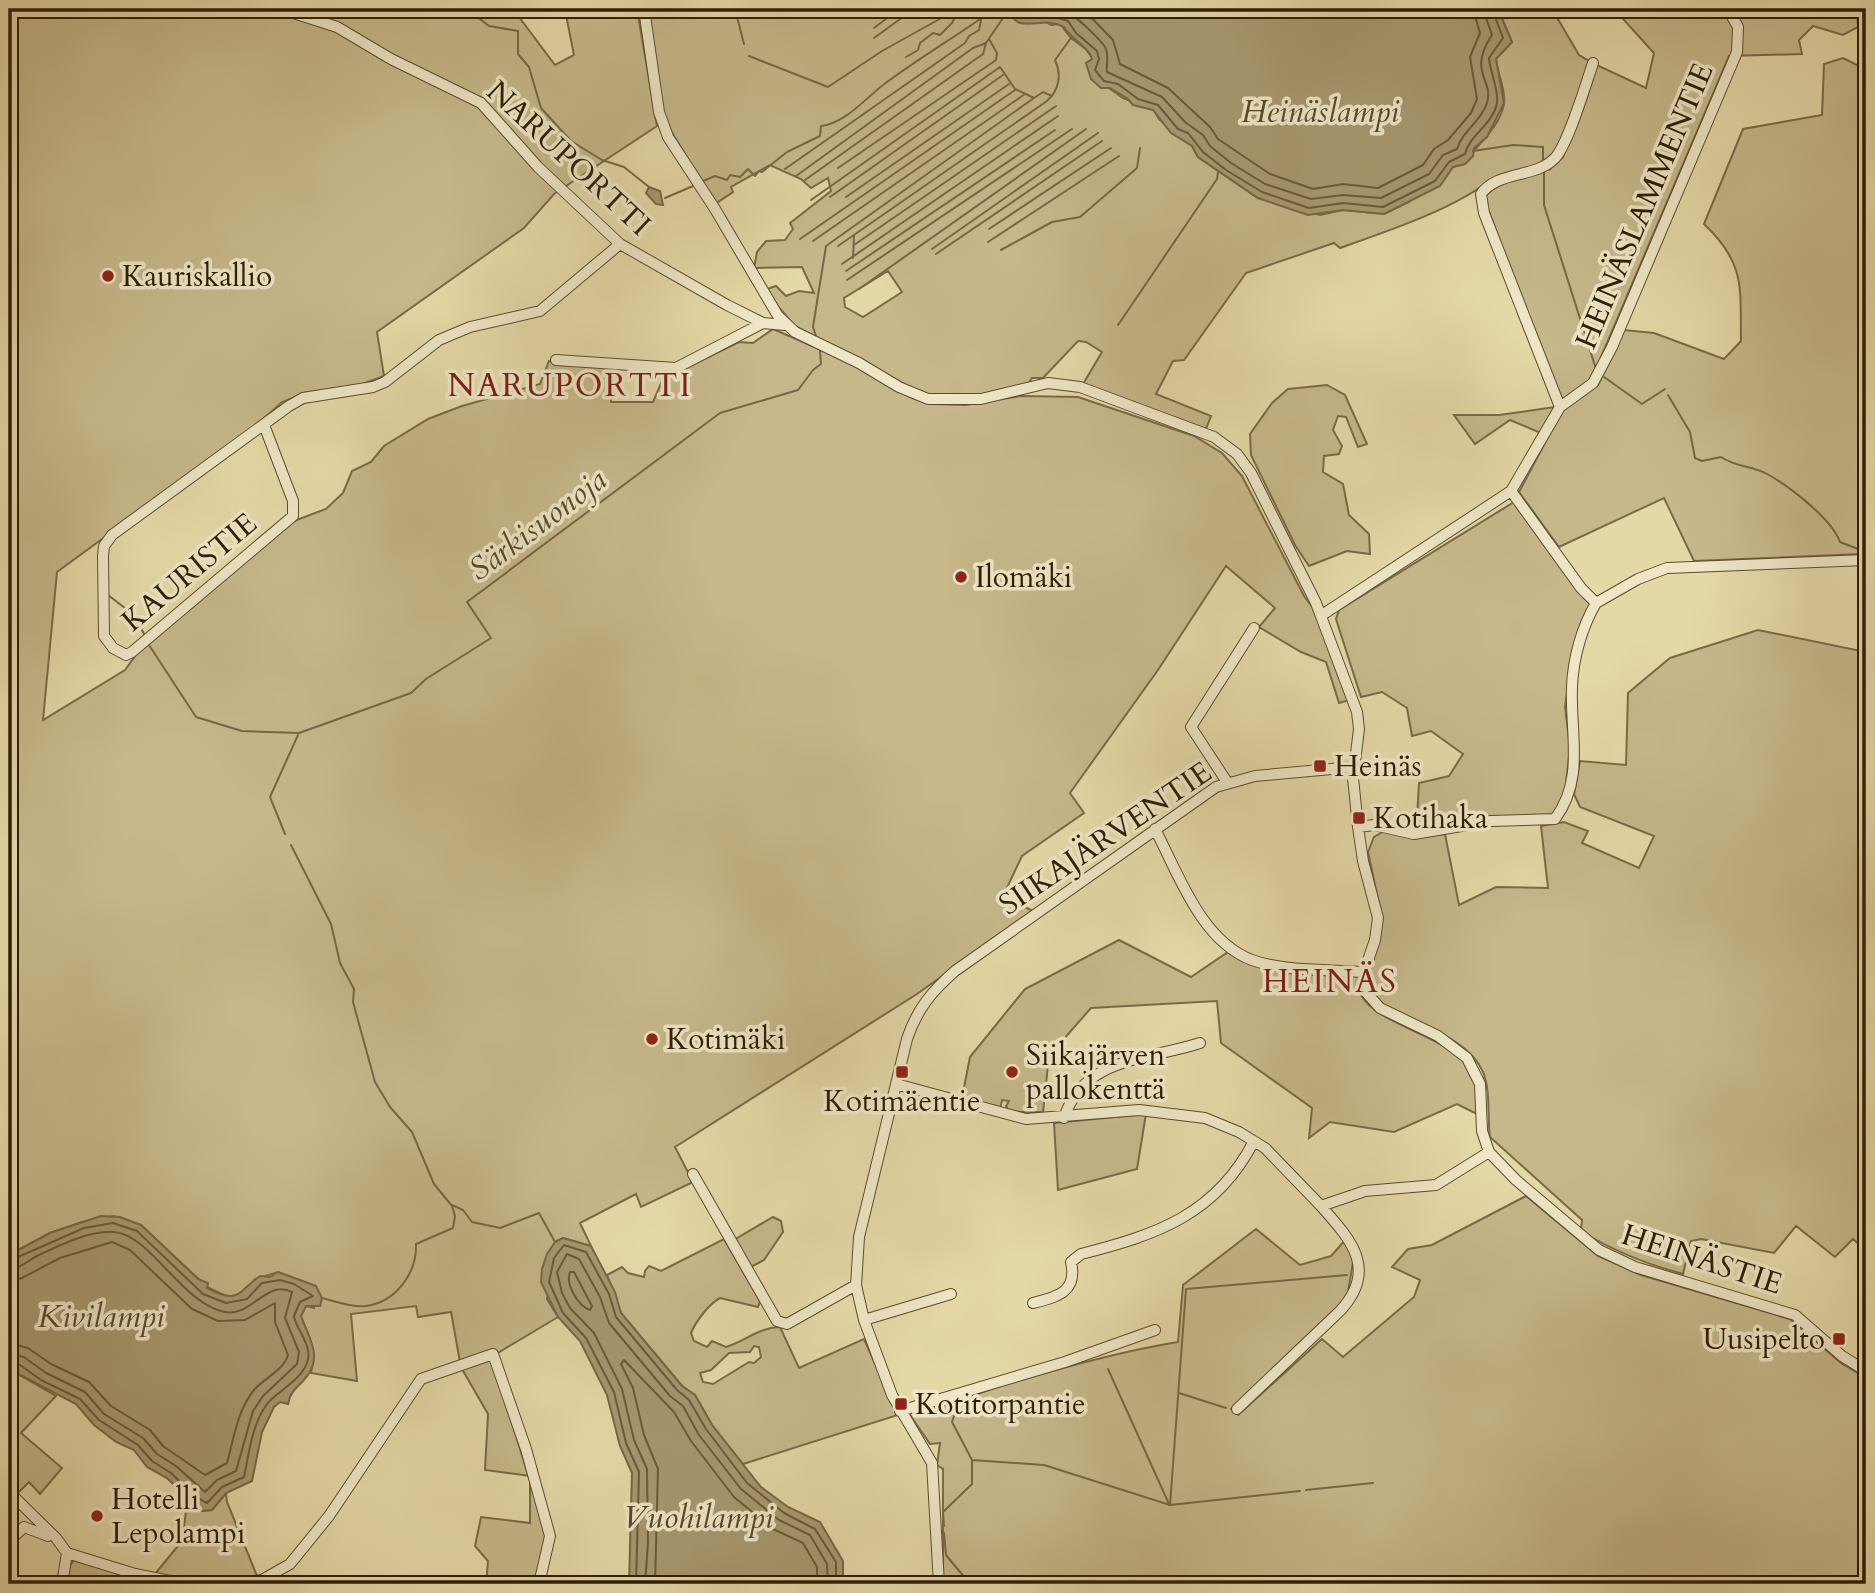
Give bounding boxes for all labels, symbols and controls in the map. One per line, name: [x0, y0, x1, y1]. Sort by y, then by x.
street label: HEINÄSLAMMENTIE: [1566, 57, 1723, 355]
street label: NARUPORTTI: [478, 71, 660, 245]
water label: Heinäslampi: [1241, 90, 1399, 134]
place label: Kauriskallio: [122, 256, 272, 297]
marker: Kauriskallio: [100, 268, 116, 284]
district label: NARUPORTTI: [448, 364, 692, 408]
water label: Särkisuonoja: [459, 458, 616, 591]
street label: KAURISTIE: [113, 504, 266, 641]
place label: Ilomäki: [975, 557, 1072, 598]
marker: Ilomäki: [953, 569, 969, 585]
place label: Heinäs: [1334, 746, 1421, 787]
street label: SIIKAJÄRVENTIE: [991, 752, 1220, 925]
marker: Heinäs: [1312, 758, 1328, 774]
place label: Kotihaka: [1373, 798, 1488, 839]
marker: Kotihaka: [1351, 810, 1367, 826]
district label: HEINÄS: [1262, 960, 1398, 1004]
place label: Kotimäki: [666, 1019, 786, 1060]
marker: Kotimäki: [644, 1031, 660, 1047]
place label: Siikajärven pallokenttä: [1026, 1035, 1165, 1110]
marker: Kotimäentie: [894, 1064, 910, 1080]
marker: Siikajärven pallokenttä: [1004, 1064, 1020, 1080]
place label: Kotimäentie: [823, 1081, 981, 1122]
street label: HEINÄSTIE: [1616, 1214, 1787, 1305]
water label: Kivilampi: [38, 1295, 165, 1339]
place label: Uusipelto: [1703, 1319, 1825, 1360]
marker: Uusipelto: [1831, 1331, 1847, 1347]
place label: Kotitorpantie: [915, 1384, 1086, 1425]
marker: Kotitorpantie: [893, 1396, 909, 1412]
place label: Hotelli Lepolampi: [111, 1479, 245, 1554]
water label: Vuohilampi: [623, 1496, 774, 1540]
marker: Hotelli Lepolampi: [89, 1508, 105, 1524]

